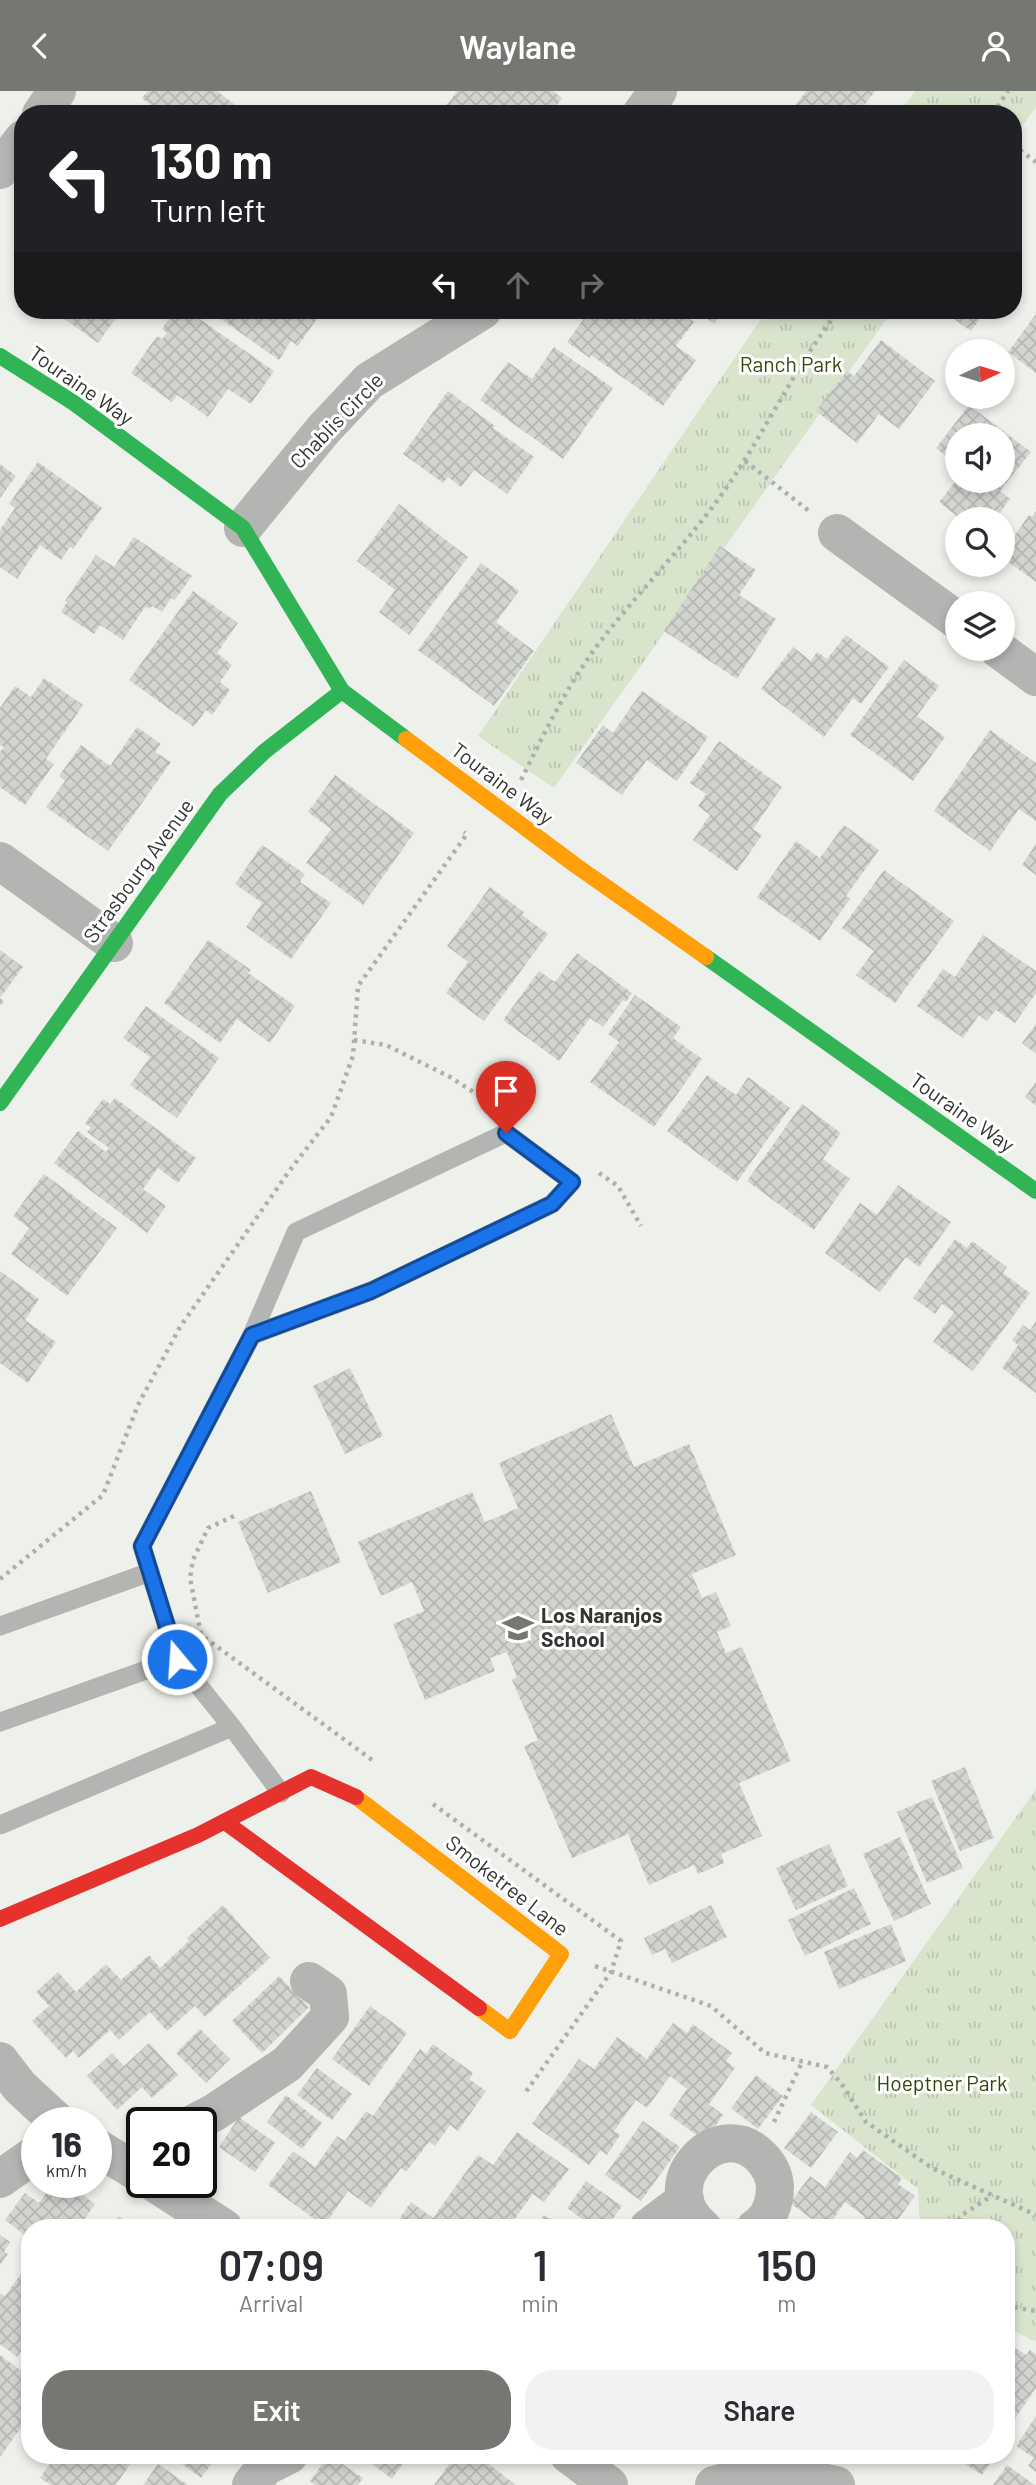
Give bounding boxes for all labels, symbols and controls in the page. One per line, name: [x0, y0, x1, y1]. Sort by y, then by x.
icon: back: [21, 27, 59, 65]
text: Waylane: [459, 27, 577, 65]
icon: person: [977, 27, 1015, 65]
text: 130 m: [150, 130, 272, 189]
icon: left: [35, 133, 126, 224]
text: Turn left: [150, 190, 267, 228]
icon: left: [426, 266, 464, 304]
icon: ahead: [499, 266, 537, 304]
icon: right: [572, 266, 610, 304]
north arrow: [945, 339, 1015, 409]
map controls: [945, 339, 1015, 661]
street label: Touraine Way: [25, 340, 139, 430]
park label: Ranch Park: [740, 351, 842, 376]
street label: Chablis Circle: [284, 367, 388, 473]
button: sound: [945, 423, 1015, 493]
button: search: [945, 507, 1015, 577]
button: layers: [945, 591, 1015, 661]
street label: Touraine Way: [447, 736, 559, 829]
street label: Strasbourg Avenue: [77, 793, 198, 947]
pin: [476, 1061, 536, 1133]
street label: Touraine Way: [906, 1067, 1020, 1157]
icon: arrive: [487, 1072, 525, 1110]
place label: Los Naranjos School: [541, 1602, 663, 1651]
school or university icon: Los Naranjos School: [501, 1611, 535, 1645]
position arrow: [140, 1622, 214, 1696]
street label: Smoketree Lane: [442, 1829, 574, 1941]
park label: Hoeptner Park: [876, 2070, 1008, 2095]
speed limit sign: 20: [126, 2107, 217, 2198]
text: 16: [51, 2122, 82, 2164]
text: km/h: [46, 2159, 87, 2181]
text: 07:09: [219, 2239, 324, 2289]
text: 1: [533, 2239, 548, 2289]
text: 150: [756, 2239, 817, 2289]
text: Arrival: [239, 2289, 303, 2317]
text: min: [521, 2289, 559, 2317]
text: m: [777, 2289, 796, 2317]
button: Exit: [42, 2370, 511, 2450]
button: Share: [525, 2370, 994, 2450]

